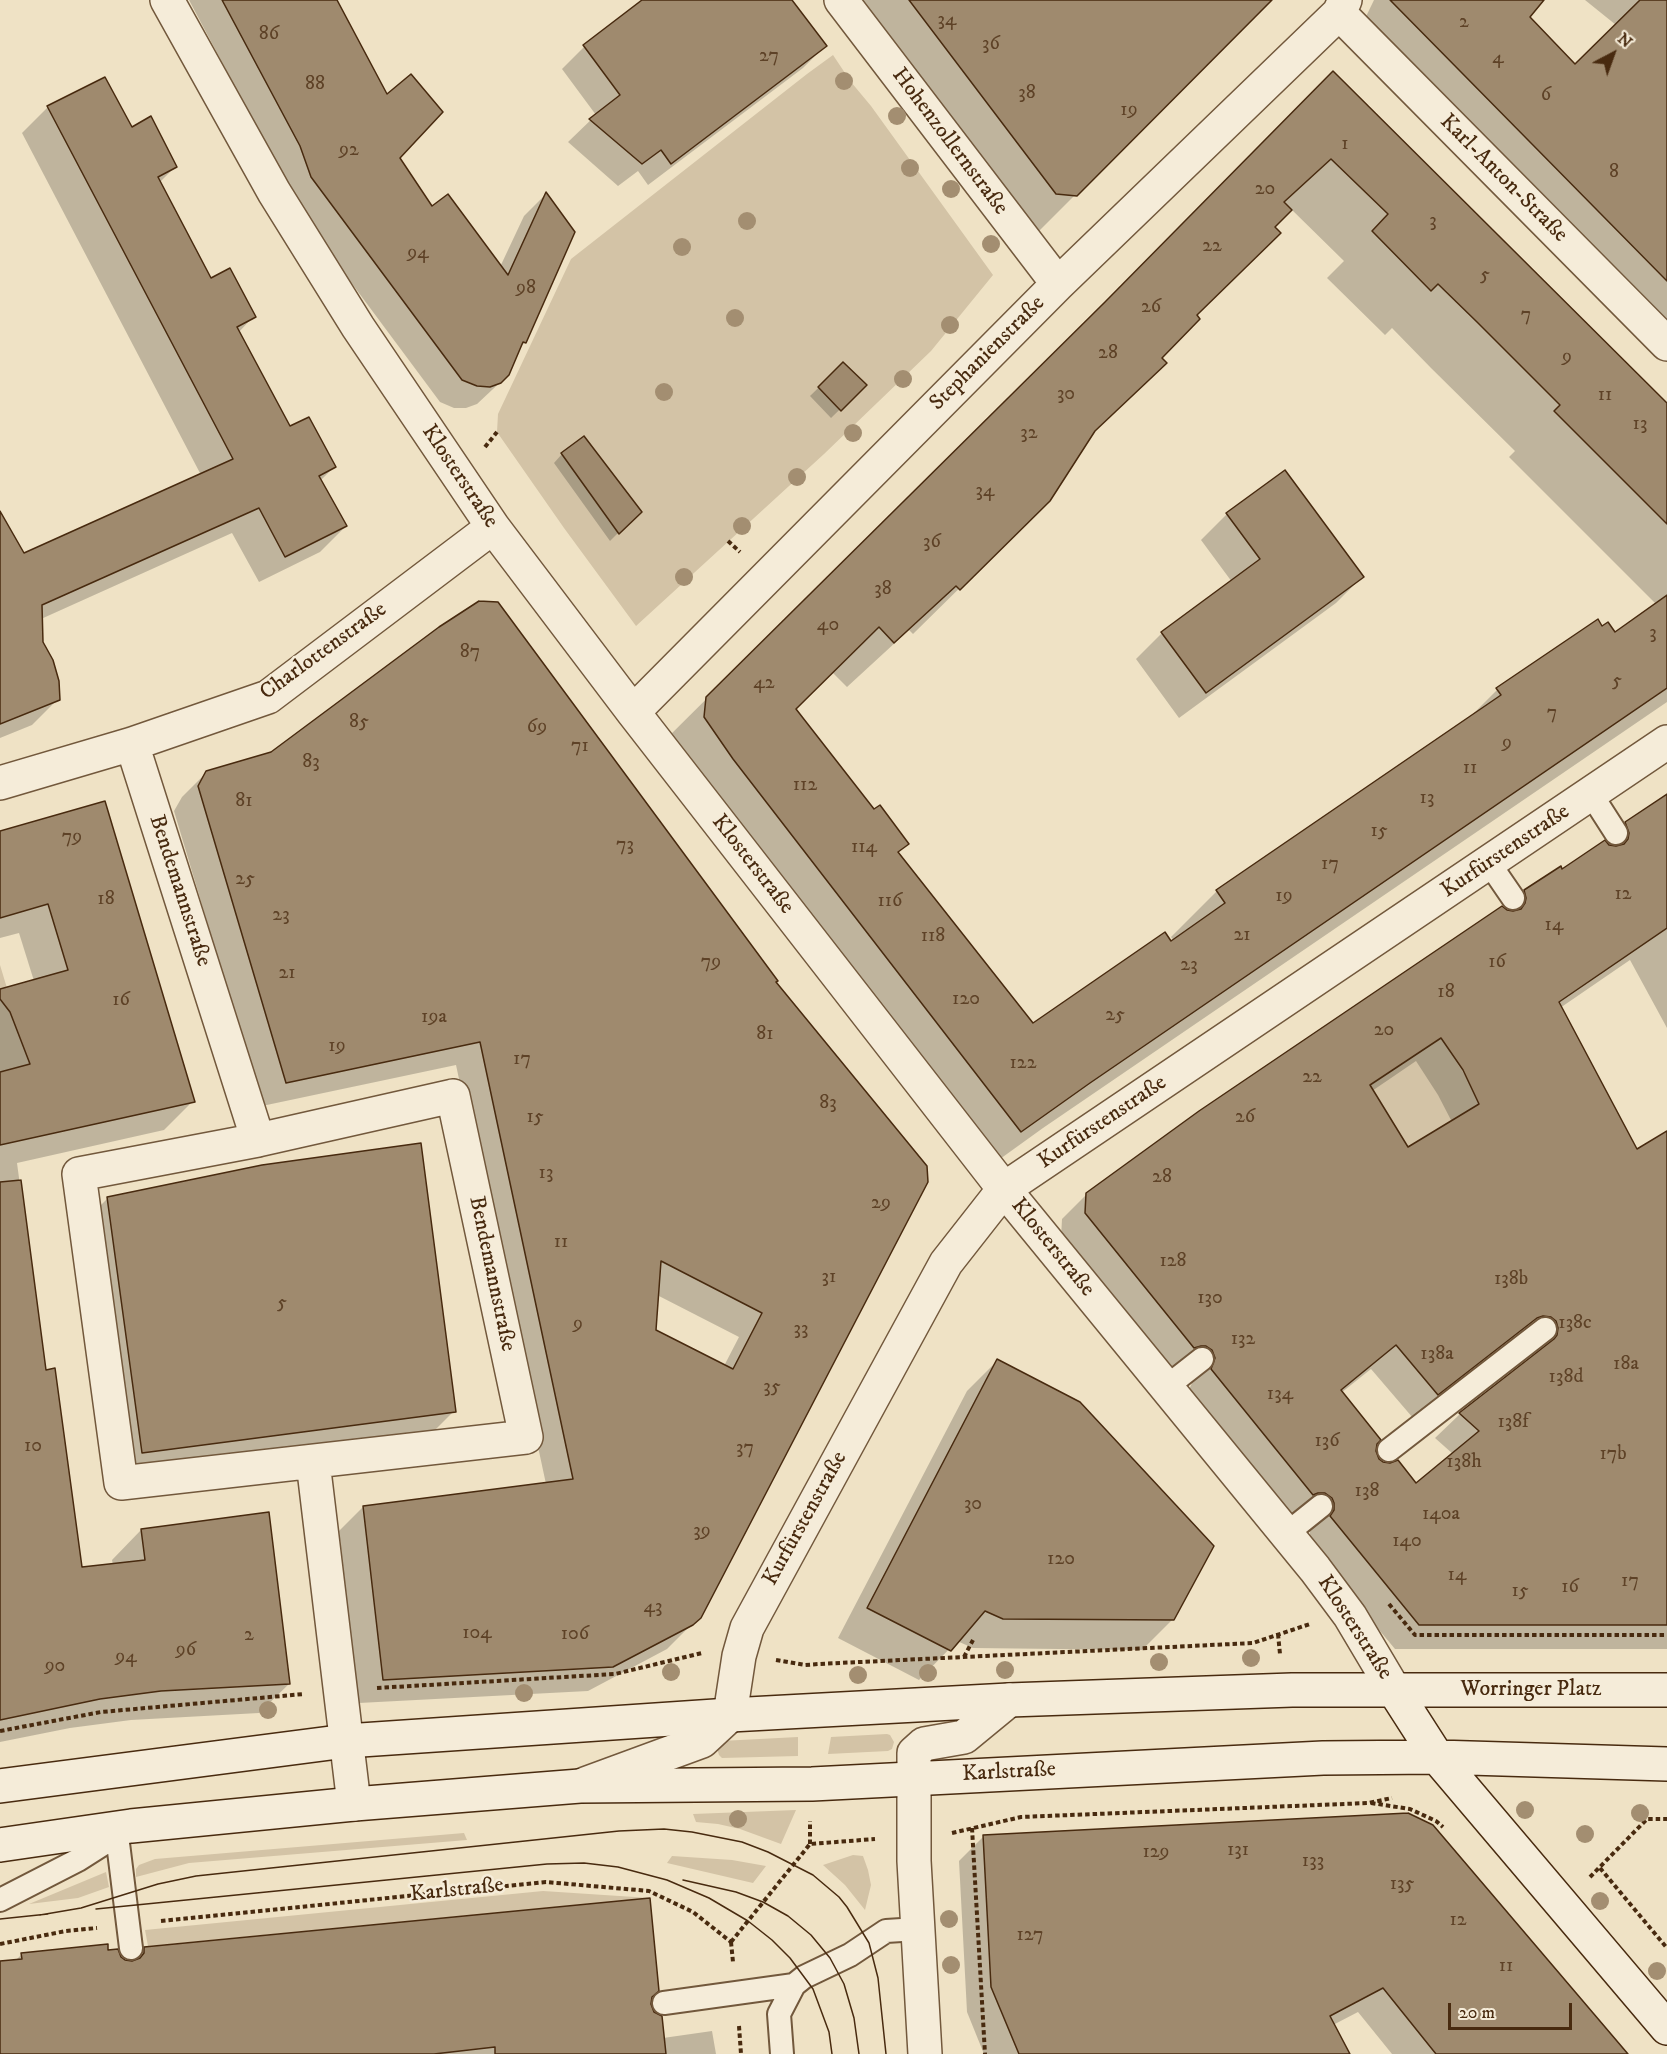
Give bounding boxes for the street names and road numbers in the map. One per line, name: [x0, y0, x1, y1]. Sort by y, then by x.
street label: Hohenzollernstraße: [885, 63, 1013, 221]
street label: Karl-Anton-Straße: [1433, 109, 1573, 249]
street label: Stephanienstraße: [925, 291, 1051, 417]
street label: Klosterstraße: [415, 420, 503, 534]
street label: Charlottenstraße: [256, 597, 392, 707]
street label: Kurfürstenstraße: [1437, 799, 1575, 905]
street label: Klosterstraße: [705, 810, 799, 920]
street label: Bendemannstraße: [142, 812, 216, 970]
street label: Kurfürstenstraße: [1034, 1070, 1172, 1176]
street label: Bendemannstraße: [462, 1194, 520, 1354]
street label: Klosterstraße: [1004, 1194, 1100, 1302]
street label: Kurfürstenstraße: [758, 1447, 854, 1591]
street label: Klosterstraße: [1311, 1571, 1397, 1685]
street label: Worringer Platz: [1460, 1677, 1602, 1703]
street label: Karlstraße: [961, 1757, 1057, 1789]
street label: Karlstraße: [409, 1873, 505, 1909]

